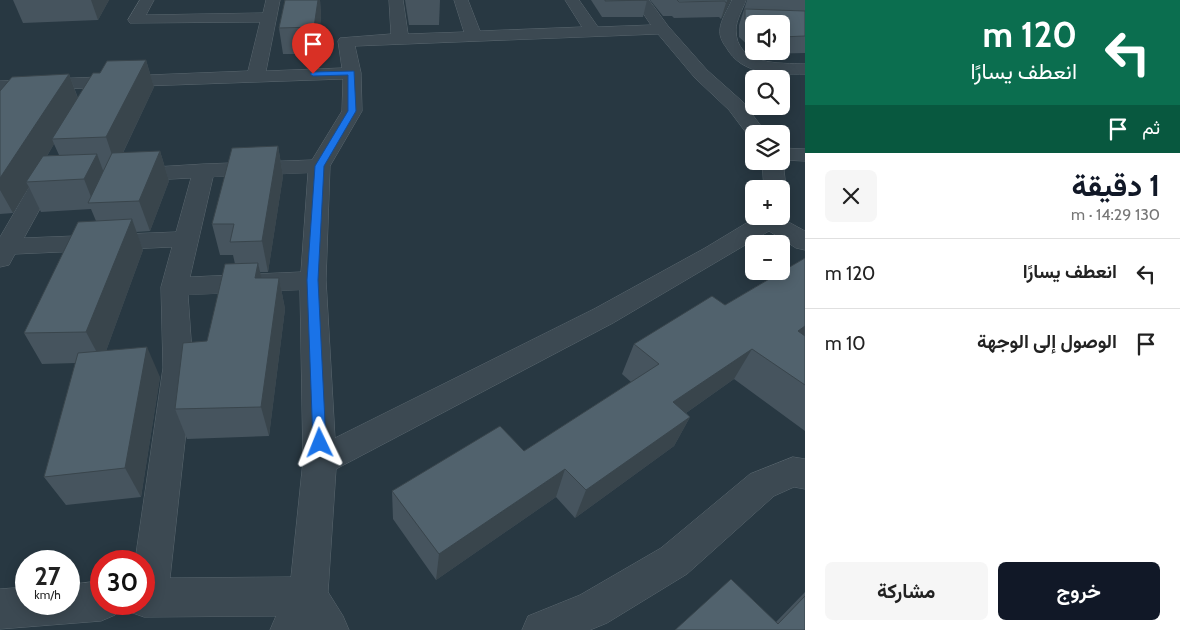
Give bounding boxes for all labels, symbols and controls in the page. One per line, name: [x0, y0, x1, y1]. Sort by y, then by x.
text: 120 m: [983, 13, 1077, 56]
map controls: [745, 15, 790, 280]
button: sound: [745, 15, 790, 60]
icon: left: [1095, 20, 1160, 85]
pin: [292, 23, 334, 74]
icon: arrive: [299, 30, 327, 58]
text: انعطف يسارًا: [970, 58, 1077, 85]
button: search: [745, 70, 790, 115]
icon: arrive: [1104, 115, 1132, 143]
text: ثم: [1142, 116, 1160, 139]
button: layers: [745, 125, 790, 170]
text: 1 دقيقة: [1071, 167, 1160, 204]
button: close: [825, 170, 877, 222]
button: +: [745, 180, 790, 225]
text: 130 m · 14:29: [1071, 205, 1160, 224]
button: −: [745, 235, 790, 280]
text: انعطف يسارًا: [1023, 260, 1117, 283]
icon: left: [1132, 260, 1160, 288]
text: 120 m: [825, 262, 875, 285]
text: الوصول إلى الوجهة: [977, 330, 1117, 353]
icon: arrive: [1132, 330, 1160, 358]
text: 10 m: [825, 332, 865, 355]
position arrow: [293, 416, 345, 468]
speed limit sign: 30: [90, 550, 155, 615]
text: 27: [35, 561, 60, 591]
button: مشاركة: [825, 562, 988, 620]
button: خروج: [998, 562, 1160, 620]
text: km/h: [34, 587, 61, 602]

